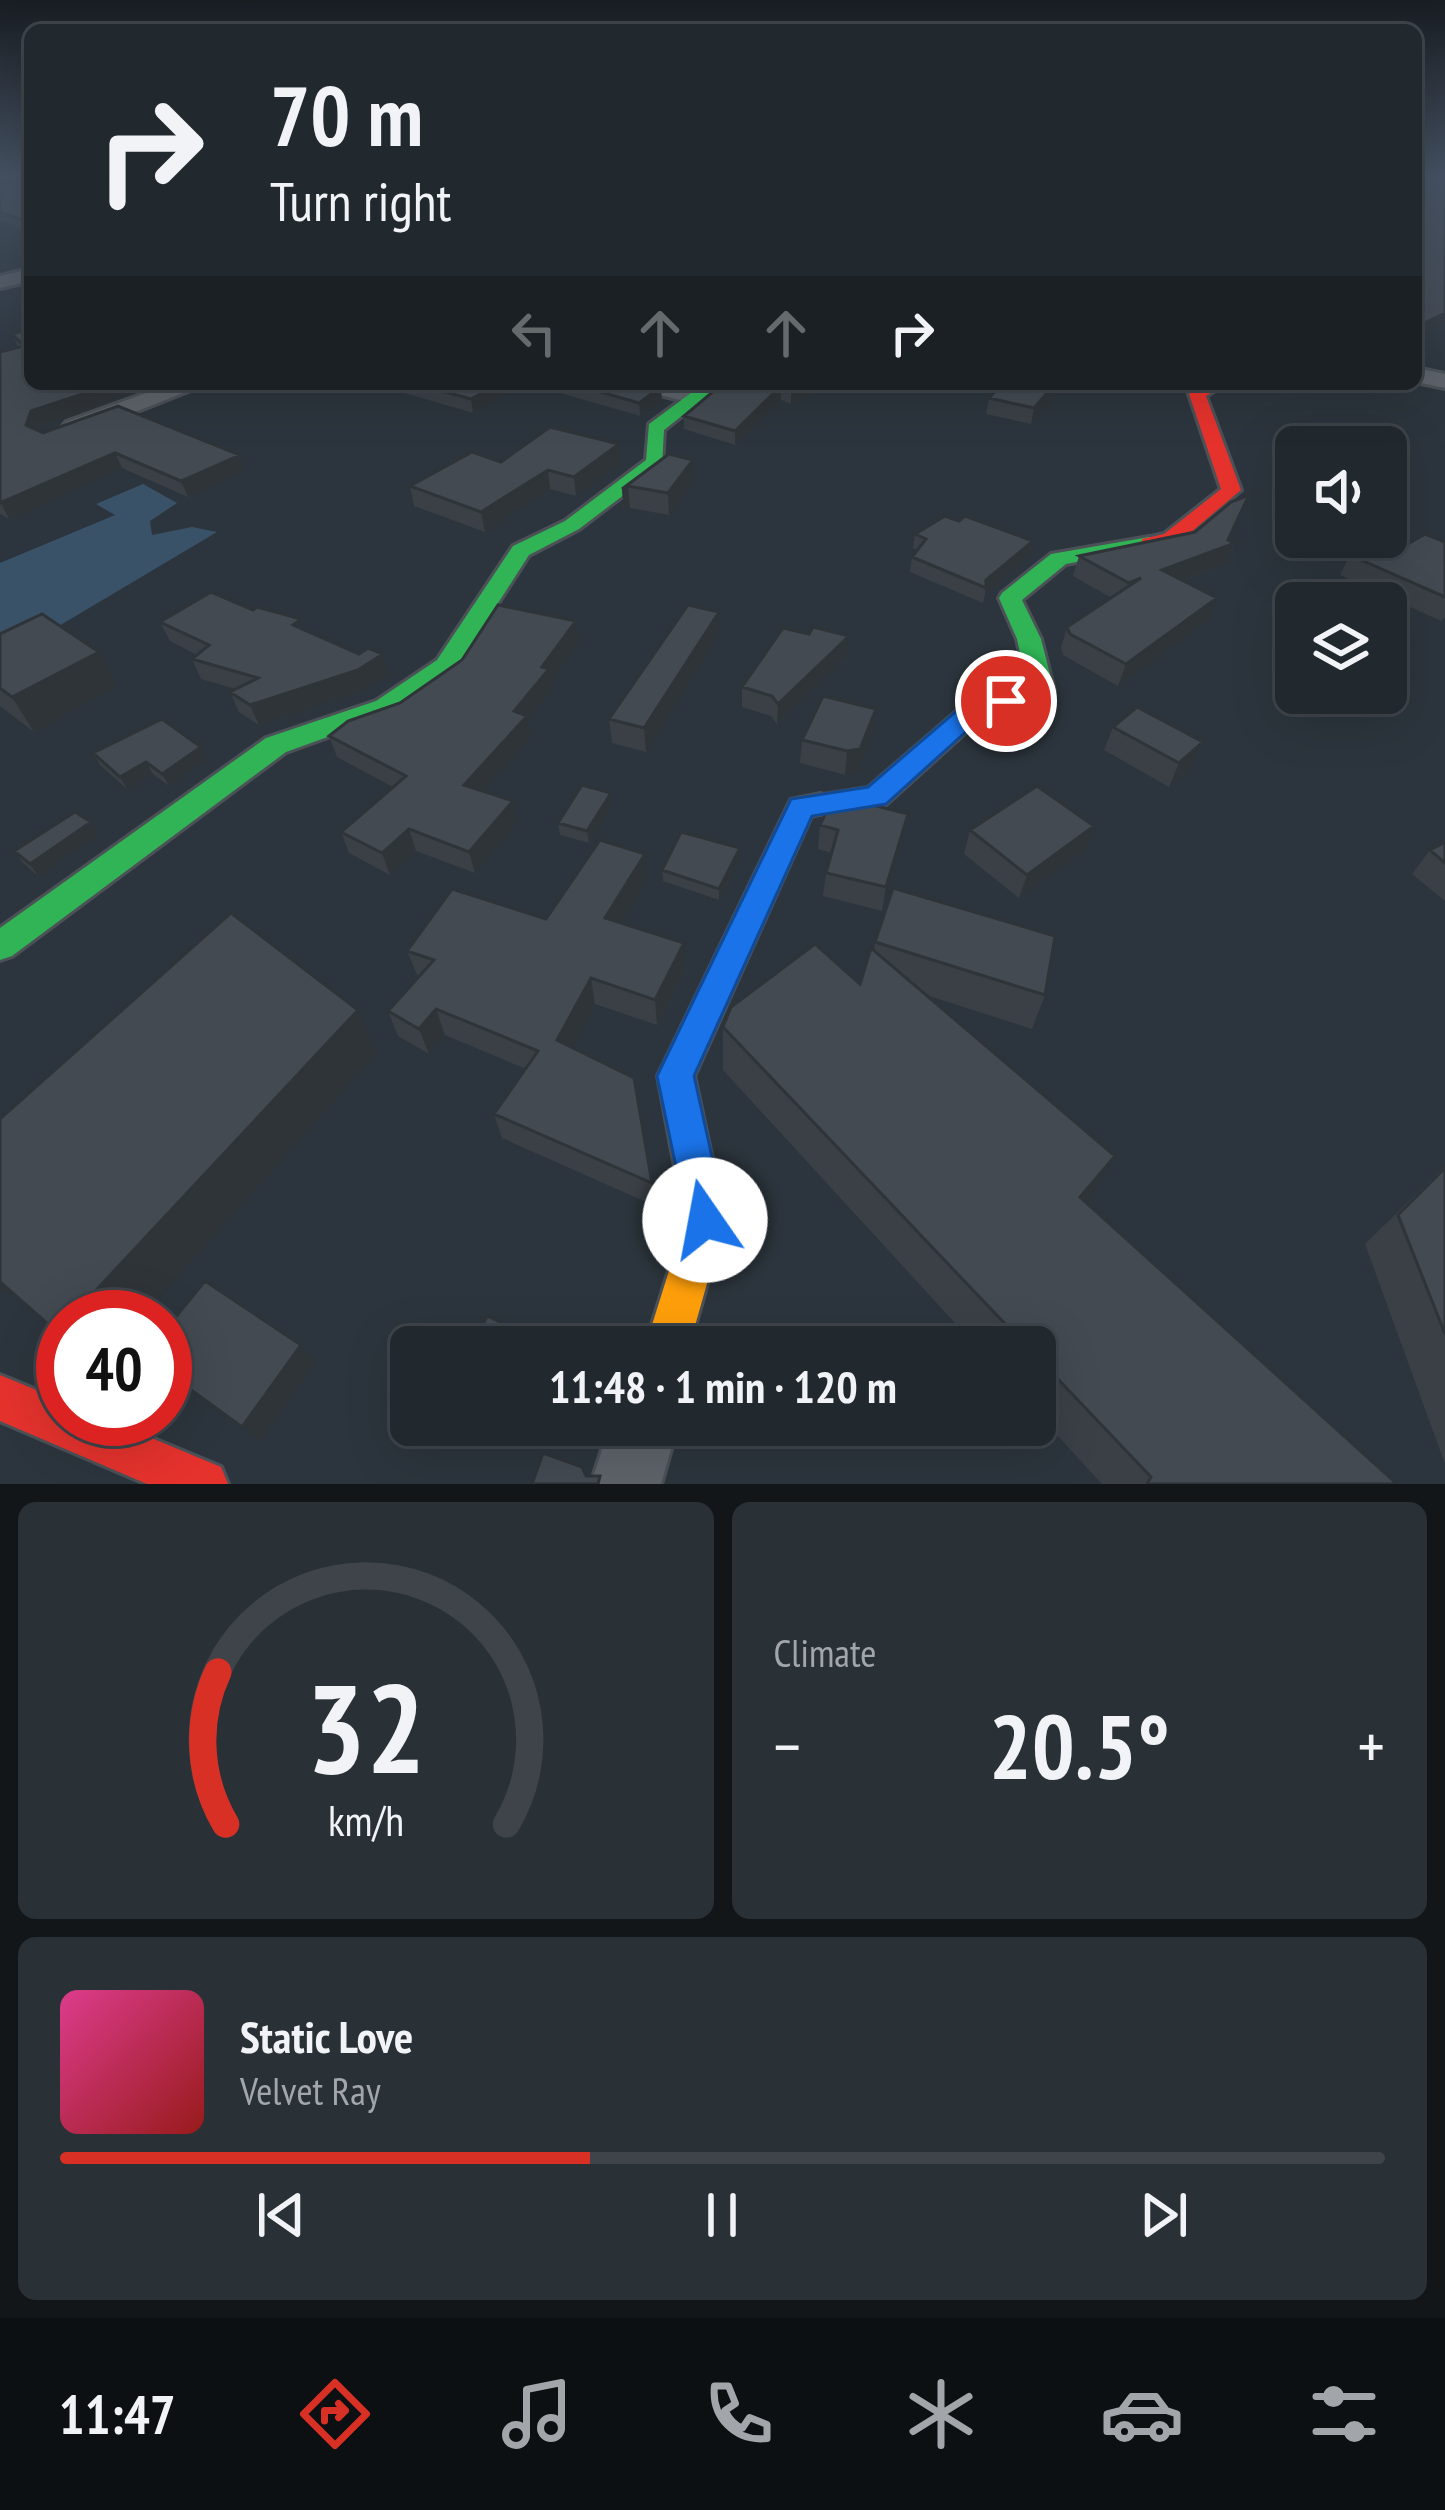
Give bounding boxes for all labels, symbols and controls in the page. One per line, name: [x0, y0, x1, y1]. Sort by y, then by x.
text: 70 m: [270, 60, 423, 169]
icon: right: [72, 72, 228, 228]
text: Turn right: [270, 166, 451, 236]
icon: left: [501, 300, 567, 366]
icon: ahead: [627, 300, 693, 366]
icon: ahead: [753, 300, 819, 366]
icon: right: [879, 300, 945, 366]
map controls: [1275, 426, 1407, 714]
button: sound: [1275, 426, 1407, 558]
button: layers: [1275, 582, 1407, 714]
pin: [955, 650, 1057, 752]
icon: arrive: [973, 668, 1039, 734]
position arrow: [642, 1157, 768, 1283]
speed limit sign: 40: [36, 1290, 192, 1446]
text: 11:48 · 1 min · 120 m: [549, 1357, 897, 1415]
text: Climate: [774, 1627, 876, 1678]
text: 32: [306, 1646, 425, 1807]
text: 20.5°: [989, 1687, 1170, 1804]
text: −: [774, 1703, 801, 1788]
text: +: [1358, 1703, 1385, 1788]
text: km/h: [328, 1791, 404, 1847]
text: Static Love: [240, 2007, 413, 2065]
text: Velvet Ray: [240, 2065, 381, 2116]
icon: previous: [248, 2182, 314, 2248]
icon: pause: [689, 2182, 755, 2248]
icon: next: [1131, 2182, 1197, 2248]
icon: directions: [293, 2372, 377, 2456]
icon: music: [495, 2372, 579, 2456]
icon: phone: [697, 2372, 781, 2456]
icon: climate: [899, 2372, 983, 2456]
icon: car: [1100, 2372, 1184, 2456]
icon: filters: [1302, 2372, 1386, 2456]
text: 11:47: [59, 2379, 176, 2449]

